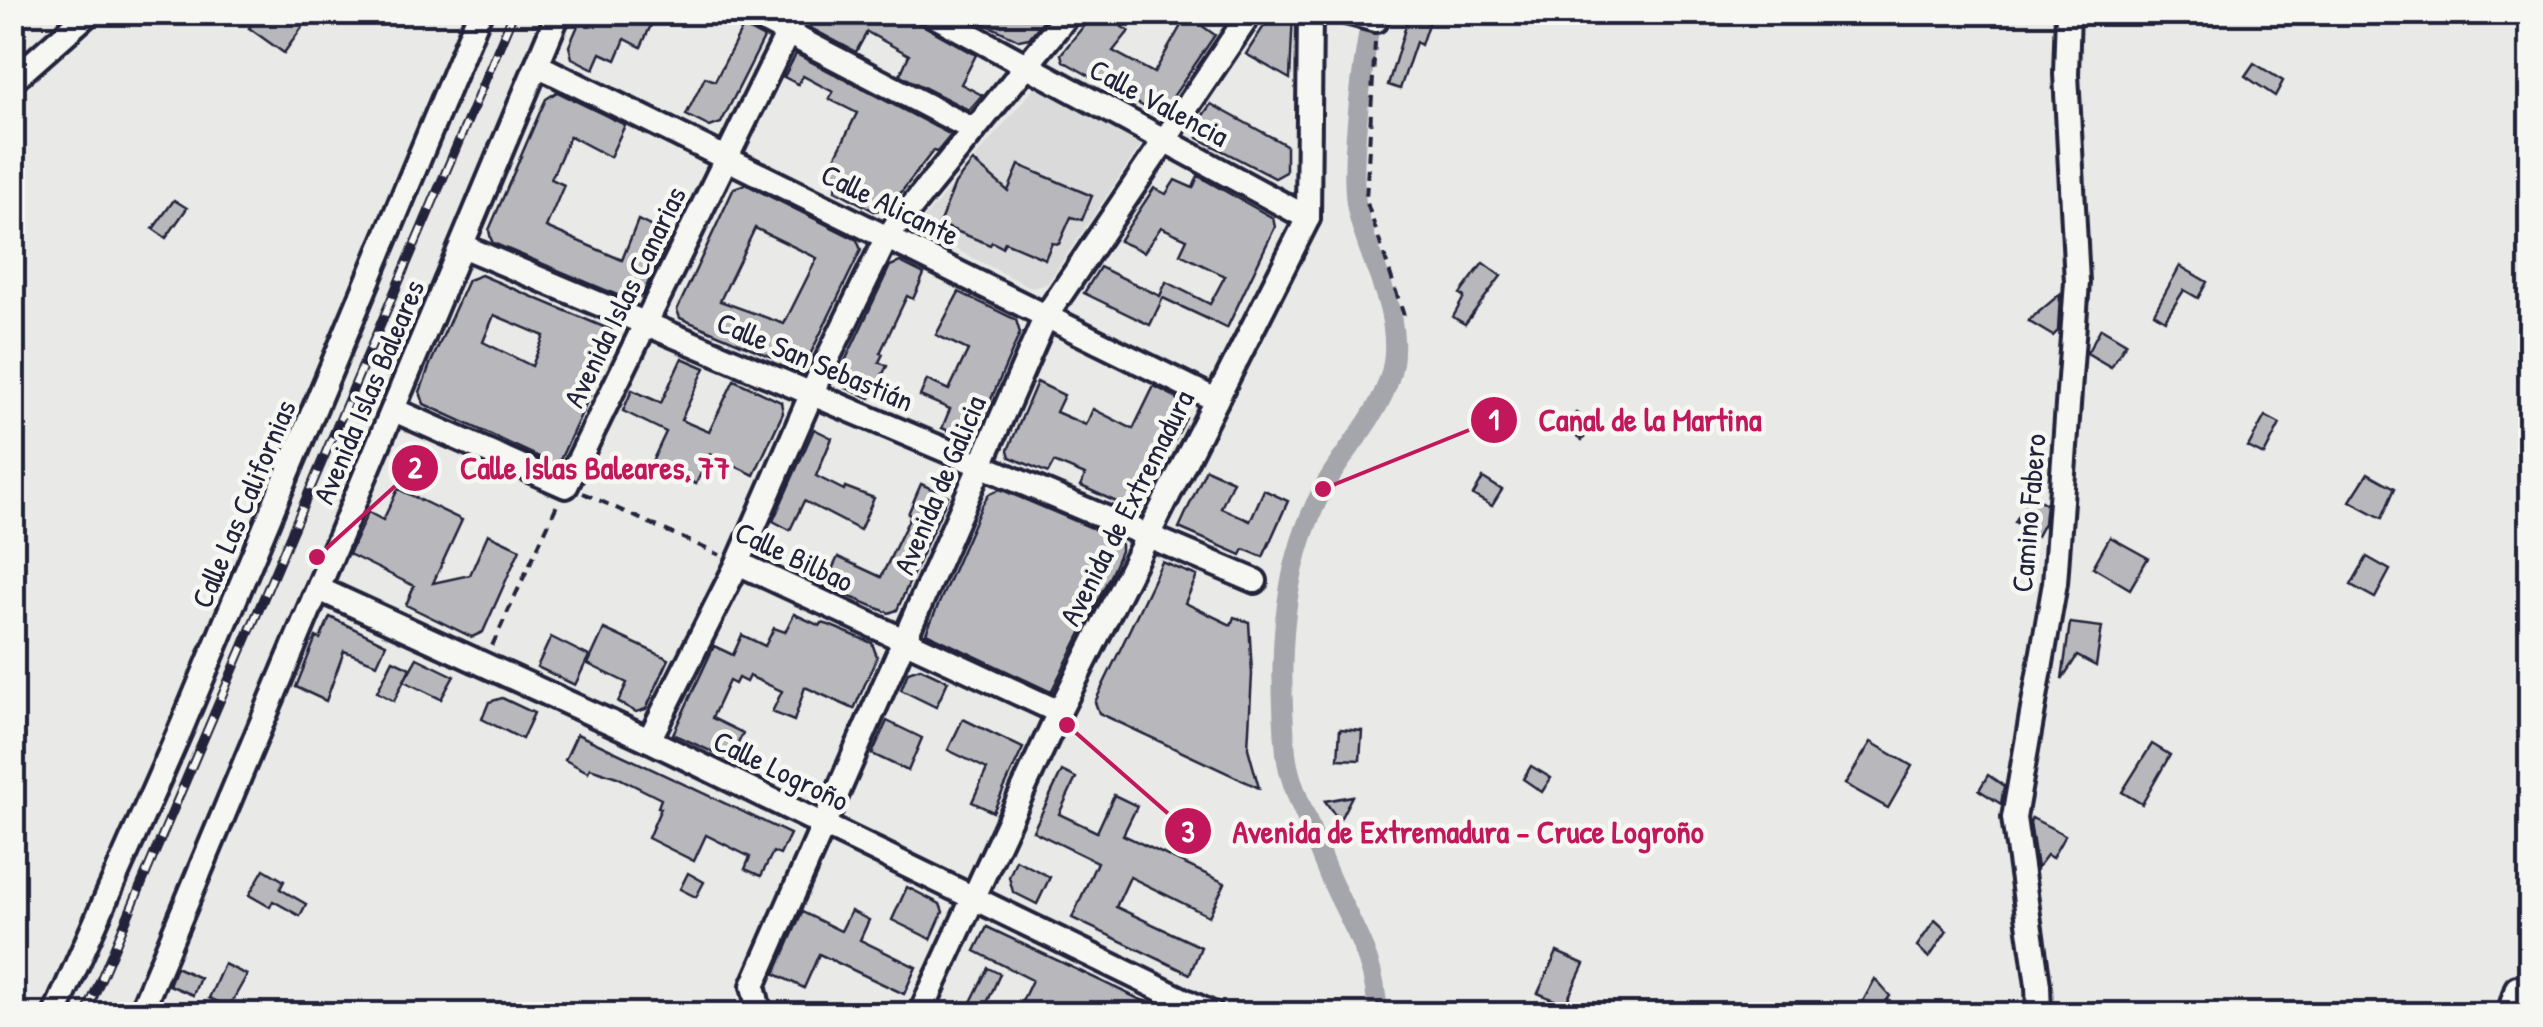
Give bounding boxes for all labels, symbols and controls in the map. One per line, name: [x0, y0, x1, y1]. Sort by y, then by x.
street label: Calle Valencia: [1083, 49, 1236, 156]
street label: Calle Alicante: [815, 154, 966, 255]
street label: Avenida Islas Canarias: [553, 179, 695, 414]
street label: Avenida Islas Baleares: [303, 273, 433, 510]
street label: Calle San Sebastián: [711, 302, 920, 420]
street label: Avenida de Extremadura: [1049, 383, 1203, 632]
street label: Avenida de Galicia: [883, 389, 995, 580]
callout: Canal de la Martina: [1469, 389, 1782, 451]
street label: Calle Las Californias: [181, 394, 305, 614]
text: Canal de la Martina: [1538, 398, 1762, 441]
text: 1: [1489, 399, 1500, 439]
street label: Camino Fabero: [2001, 432, 2055, 594]
callout: Calle Islas Baleares, 77: [390, 437, 750, 499]
text: Calle Islas Baleares, 77: [460, 446, 730, 489]
text: 2: [408, 447, 423, 487]
street label: Calle Bilbao: [729, 511, 860, 601]
street label: Calle Logroño: [707, 720, 856, 820]
callout: Avenida de Extremadura - Cruce Logroño: [1163, 800, 1724, 862]
text: Avenida de Extremadura - Cruce Logroño: [1232, 810, 1704, 854]
text: 3: [1181, 811, 1195, 851]

